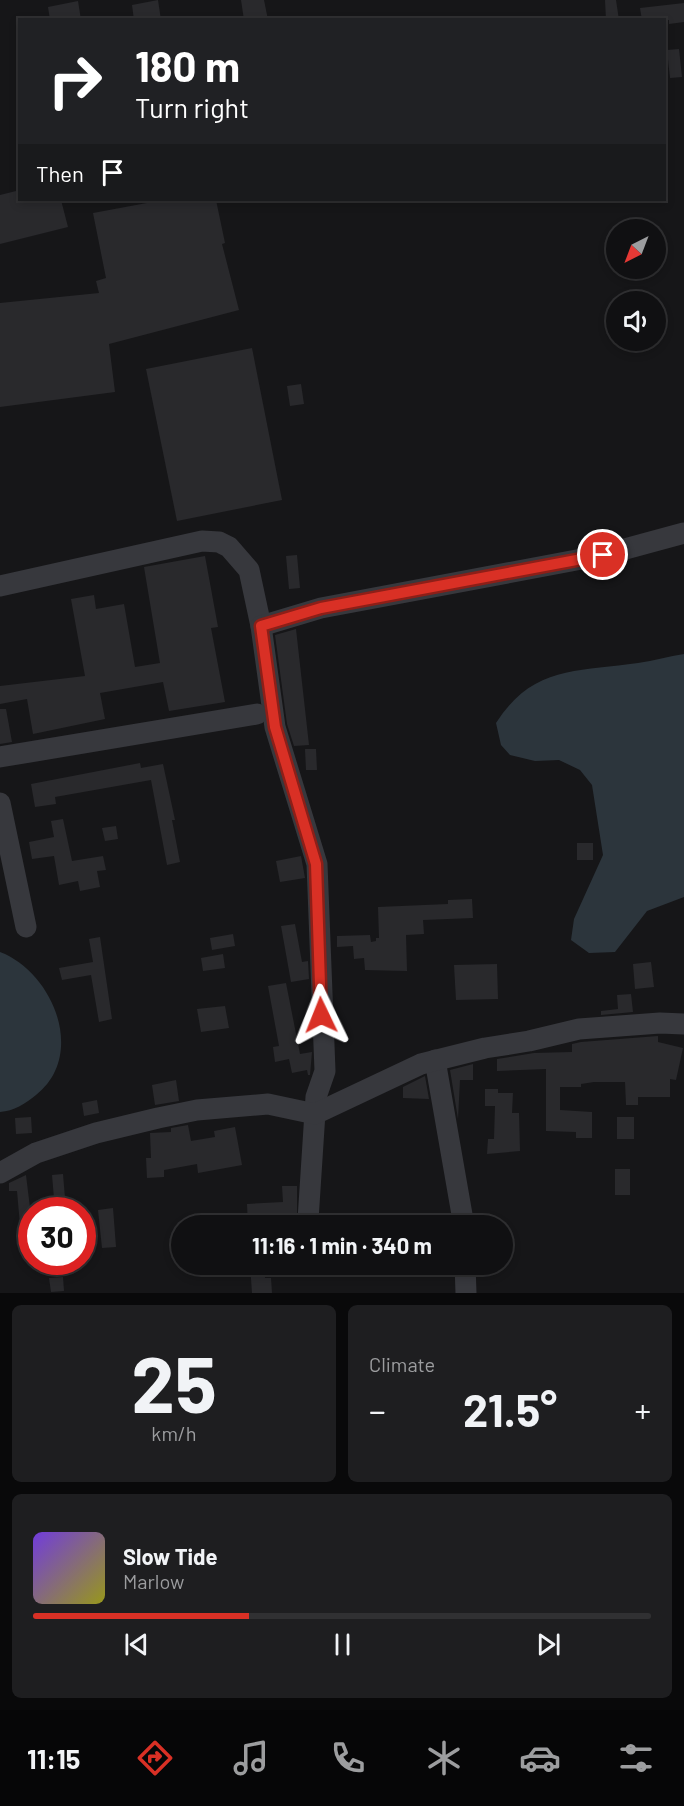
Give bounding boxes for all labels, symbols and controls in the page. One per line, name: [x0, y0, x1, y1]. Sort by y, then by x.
text: 180 m: [135, 40, 240, 90]
icon: right: [36, 42, 114, 120]
text: Turn right: [135, 91, 249, 123]
icon: arrive: [96, 156, 129, 189]
text: Then: [36, 160, 84, 186]
north arrow: [606, 219, 666, 279]
map controls: [606, 219, 666, 351]
button: sound: [606, 291, 666, 351]
pin: [577, 529, 628, 580]
icon: arrive: [586, 538, 619, 571]
position arrow: [289, 983, 353, 1047]
speed limit sign: 30: [18, 1197, 96, 1275]
text: 11:16 · 1 min · 340 m: [252, 1232, 432, 1258]
text: 25: [131, 1335, 217, 1429]
text: Climate: [369, 1352, 435, 1376]
text: 21.5°: [463, 1382, 557, 1436]
text: −: [369, 1390, 386, 1430]
text: +: [635, 1390, 651, 1430]
text: km/h: [151, 1421, 197, 1445]
text: Slow Tide: [123, 1543, 218, 1569]
text: Marlow: [123, 1569, 184, 1593]
icon: previous: [120, 1628, 153, 1661]
icon: pause: [326, 1628, 359, 1661]
icon: next: [532, 1628, 565, 1661]
icon: directions: [134, 1737, 176, 1779]
icon: music: [230, 1737, 272, 1779]
icon: phone: [327, 1737, 369, 1779]
icon: climate: [423, 1737, 465, 1779]
icon: car: [519, 1737, 561, 1779]
icon: filters: [615, 1737, 657, 1779]
text: 11:15: [27, 1742, 80, 1774]

